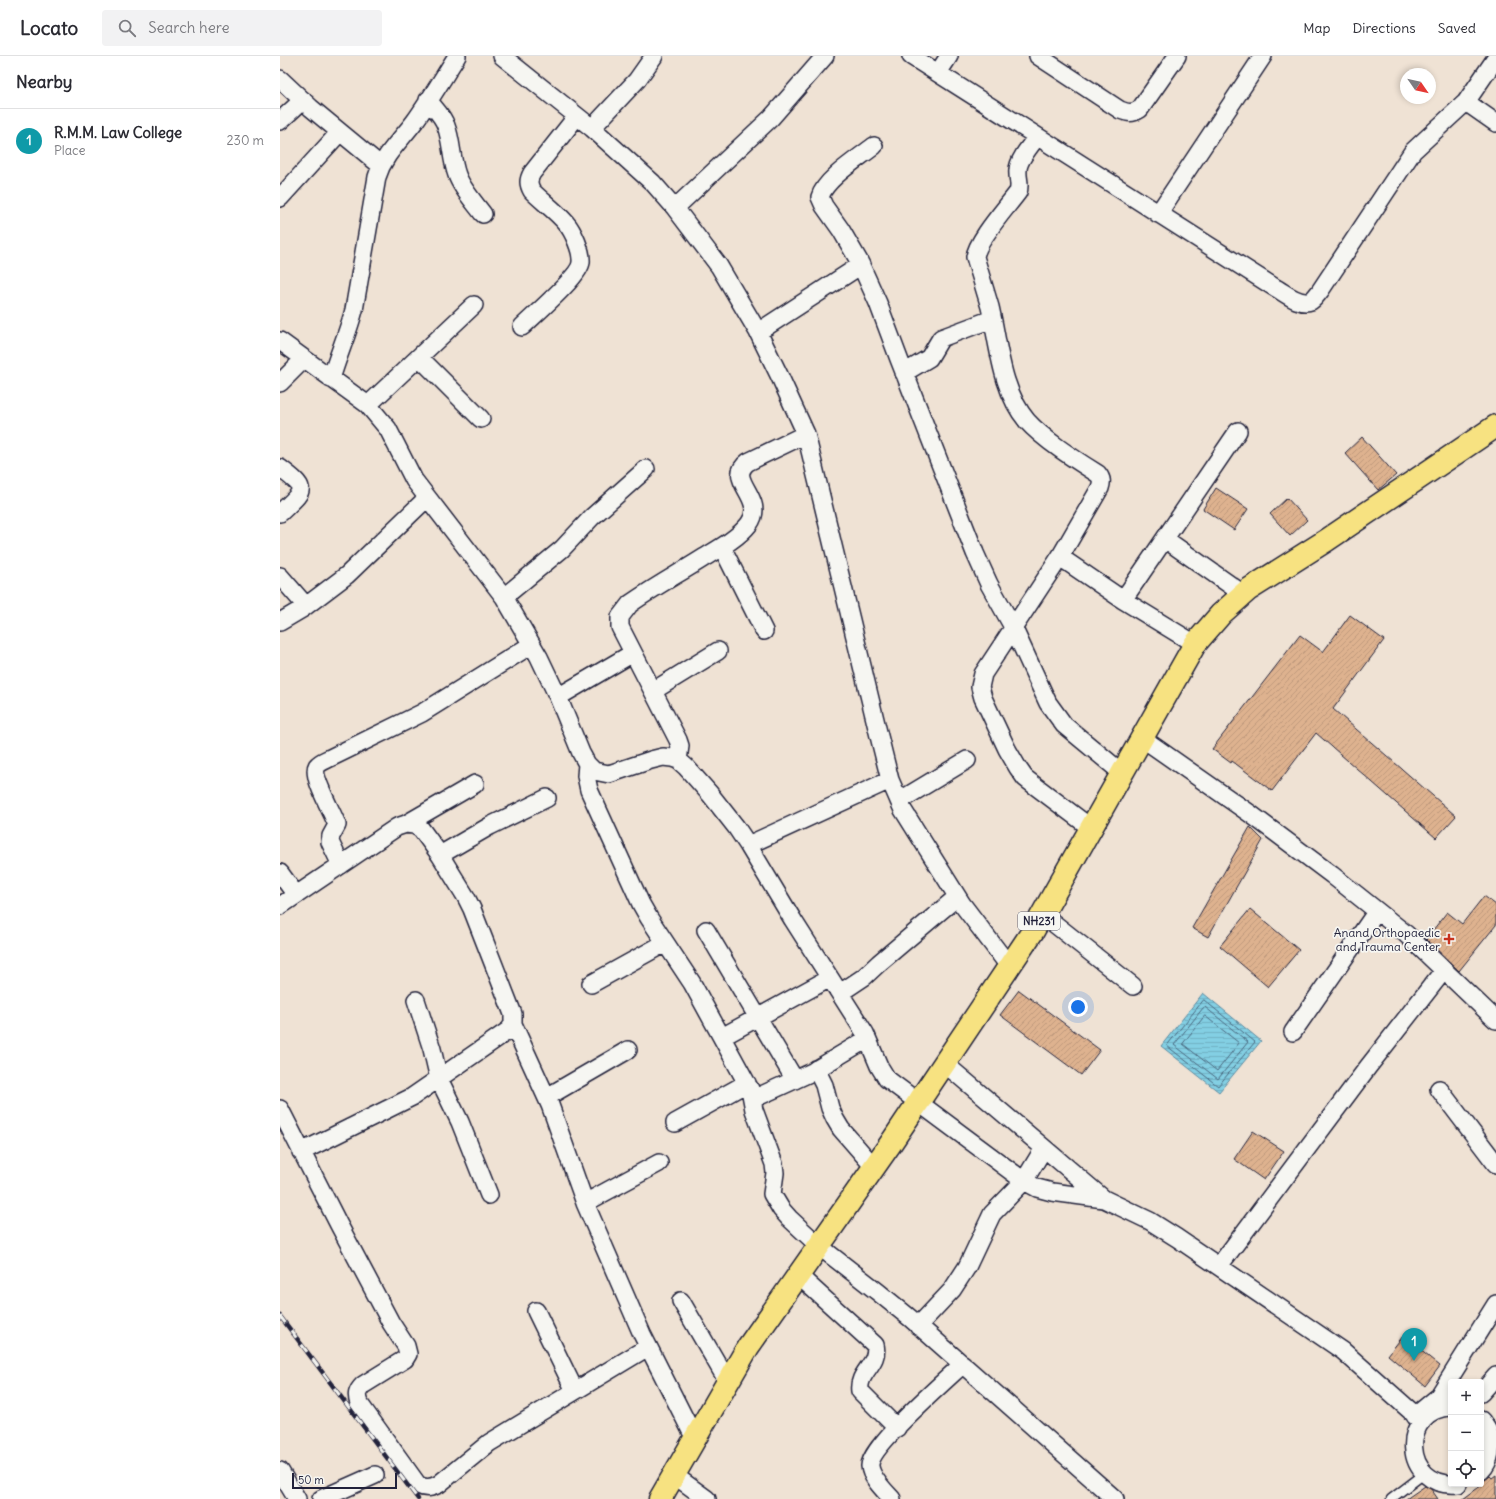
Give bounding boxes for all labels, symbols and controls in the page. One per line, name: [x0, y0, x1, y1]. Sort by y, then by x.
search box: [102, 10, 382, 46]
text: Locato: [20, 16, 78, 40]
icon: search: [116, 17, 138, 39]
text: Search here: [148, 18, 230, 37]
text: Map: [1303, 19, 1330, 37]
text: Directions: [1352, 19, 1416, 37]
text: Saved: [1438, 19, 1476, 37]
north arrow: [1400, 68, 1436, 104]
text: Nearby: [16, 71, 72, 93]
text: R.M.M. Law College: [54, 123, 182, 142]
text: 1: [26, 132, 32, 149]
text: 230 m: [226, 132, 264, 149]
text: Place: [54, 142, 85, 159]
road number: NH231: [1018, 912, 1060, 930]
place label: Anand Orthopaedic and Trauma Center: [1334, 925, 1440, 954]
marker: Anand Orthopaedic and Trauma Center: [1443, 933, 1455, 945]
your location: [1068, 997, 1088, 1017]
pin: 1: [1401, 1328, 1427, 1361]
map controls: [1448, 1379, 1484, 1487]
button: +: [1448, 1379, 1484, 1415]
button: −: [1448, 1415, 1484, 1451]
button: locate: [1448, 1451, 1484, 1487]
scale bar: [292, 1471, 397, 1490]
text: 50 m: [298, 1473, 324, 1487]

